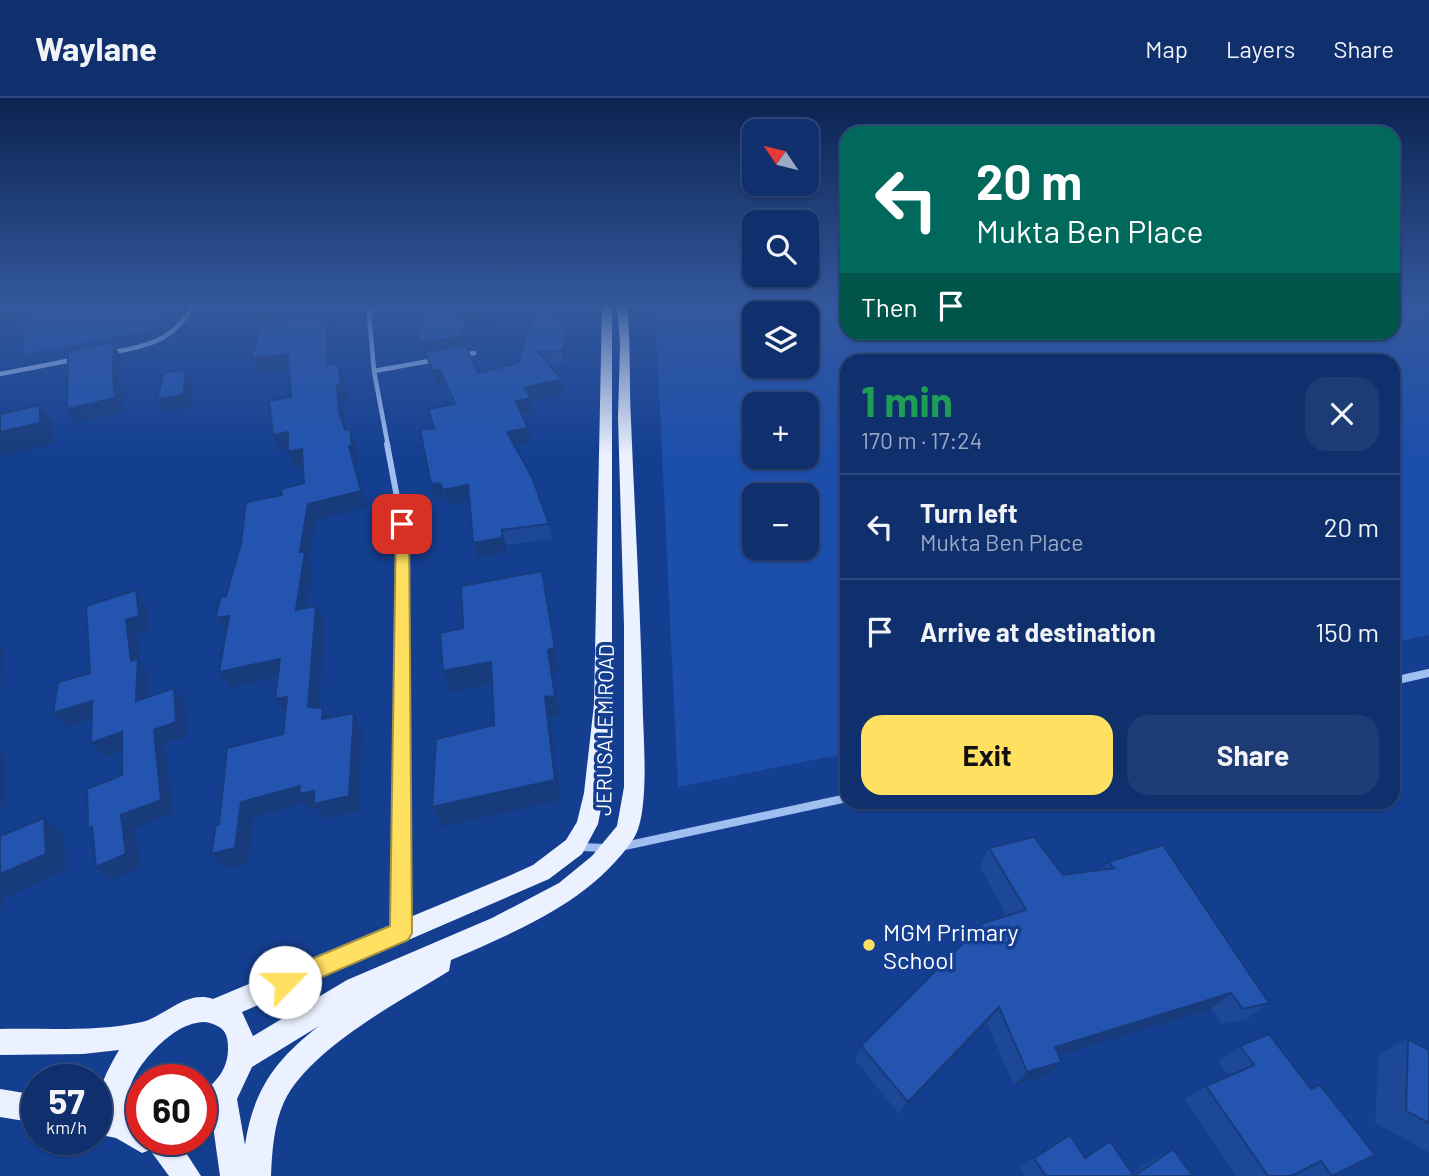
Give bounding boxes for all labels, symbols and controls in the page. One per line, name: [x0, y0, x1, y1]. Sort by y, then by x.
text: Waylane: [35, 28, 157, 68]
text: Map: [1145, 34, 1188, 63]
text: Layers: [1226, 34, 1295, 63]
text: Share: [1333, 34, 1394, 63]
north arrow: [742, 119, 819, 196]
map controls: [742, 119, 819, 560]
text: 20 m: [976, 151, 1082, 210]
icon: left: [861, 154, 952, 245]
button: search: [742, 210, 819, 287]
text: Mukta Ben Place: [976, 211, 1204, 249]
icon: arrive: [932, 287, 970, 325]
text: Then: [861, 291, 918, 322]
button: layers: [742, 301, 819, 378]
text: 1 min: [861, 375, 953, 425]
button: close: [1305, 377, 1379, 451]
button: +: [742, 392, 819, 469]
text: 170 m · 17:24: [861, 426, 982, 454]
button: −: [742, 483, 819, 560]
pin: [372, 494, 432, 554]
text: Turn left: [920, 497, 1018, 528]
icon: arrive: [383, 505, 421, 543]
icon: left: [861, 508, 899, 546]
text: 20 m: [1324, 511, 1379, 542]
text: Mukta Ben Place: [920, 528, 1084, 556]
icon: arrive: [861, 613, 899, 651]
text: Arrive at destination: [920, 616, 1156, 647]
text: 150 m: [1315, 616, 1379, 647]
street label: JERUSALEM ROAD: [590, 644, 618, 816]
button: Exit: [861, 715, 1113, 795]
button: Share: [1127, 715, 1379, 795]
place label: MGM Primary School: [883, 917, 1018, 974]
marker: MGM Primary School: [861, 937, 877, 953]
position arrow: [248, 945, 322, 1019]
speed limit sign: 60: [126, 1064, 217, 1155]
text: 57: [48, 1079, 85, 1121]
text: km/h: [46, 1116, 87, 1138]

